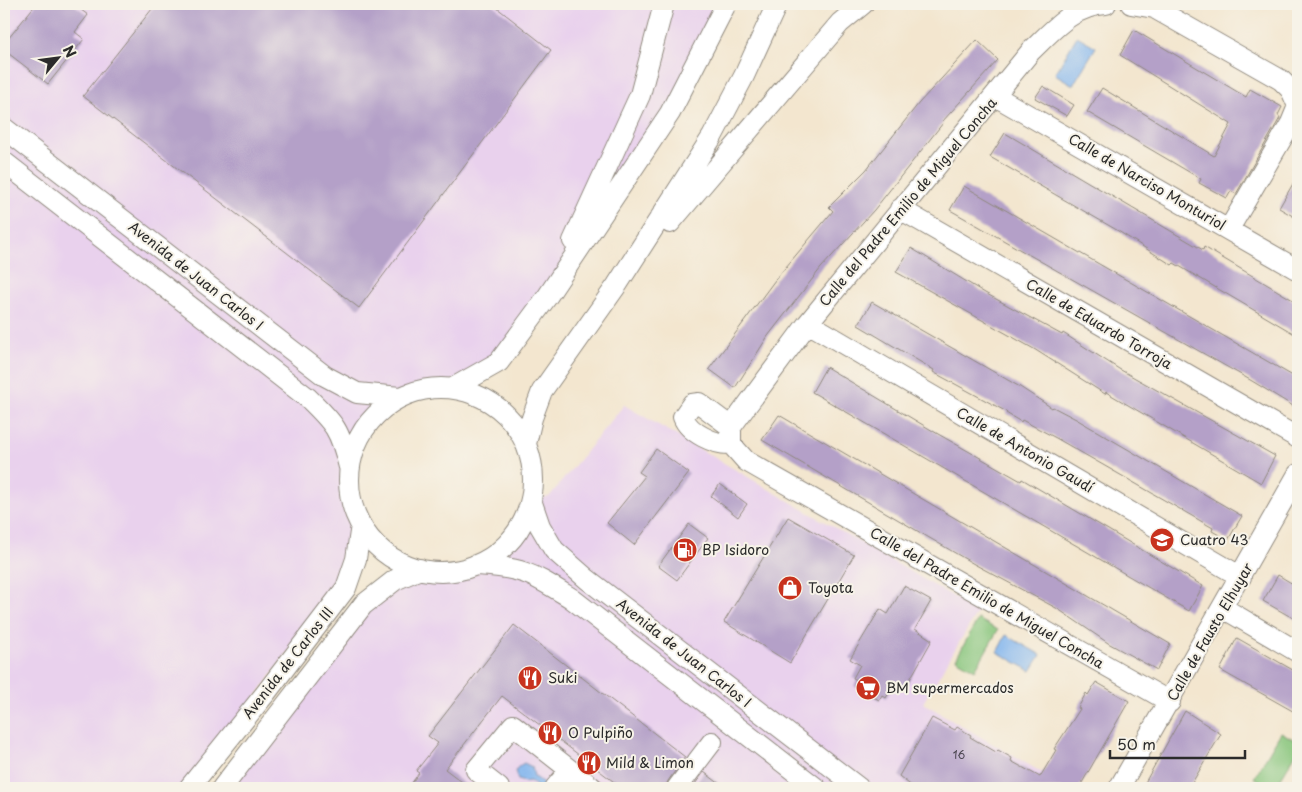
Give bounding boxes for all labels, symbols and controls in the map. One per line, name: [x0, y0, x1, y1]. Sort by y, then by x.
north arrow: [32, 32, 82, 82]
text: N: [58, 42, 82, 61]
street label: Calle del Padre Emilio de Miguel Concha: [814, 92, 1002, 311]
street label: Calle de Narciso Monturiol: [1065, 128, 1230, 235]
street label: Avenida de Juan Carlos I: [124, 216, 268, 335]
street label: Calle de Eduardo Torroja: [1022, 273, 1176, 374]
street label: Calle de Antonio Gaudí: [953, 402, 1098, 497]
street label: Calle del Padre Emilio de Miguel Concha: [866, 522, 1108, 674]
school or university icon: Cuatro 43: [1149, 527, 1175, 553]
place label: Cuatro 43: [1180, 529, 1249, 550]
fuel station icon: BP Isidoro: [672, 537, 698, 563]
place label: BP Isidoro: [702, 539, 769, 560]
street label: Calle de Fausto Elhuyar: [1161, 558, 1258, 705]
shop icon: Toyota: [777, 575, 803, 601]
place label: Toyota: [808, 577, 853, 598]
street label: Avenida de Juan Carlos I: [612, 593, 756, 712]
street label: Avenida de Carlos III: [237, 602, 338, 723]
restaurant icon: Suki: [517, 665, 543, 691]
place label: Suki: [548, 667, 578, 688]
supermarket icon: BM supermercados: [855, 675, 881, 701]
place label: BM supermercados: [886, 677, 1014, 698]
restaurant icon: O Pulpiño: [537, 720, 563, 746]
place label: O Pulpiño: [568, 722, 633, 743]
scale bar: [1110, 727, 1244, 759]
text: 50 m: [1117, 732, 1156, 755]
house number: 16: [953, 746, 966, 763]
restaurant icon: Mild & Limon: [576, 750, 602, 776]
place label: Mild & Limon: [606, 752, 694, 773]

